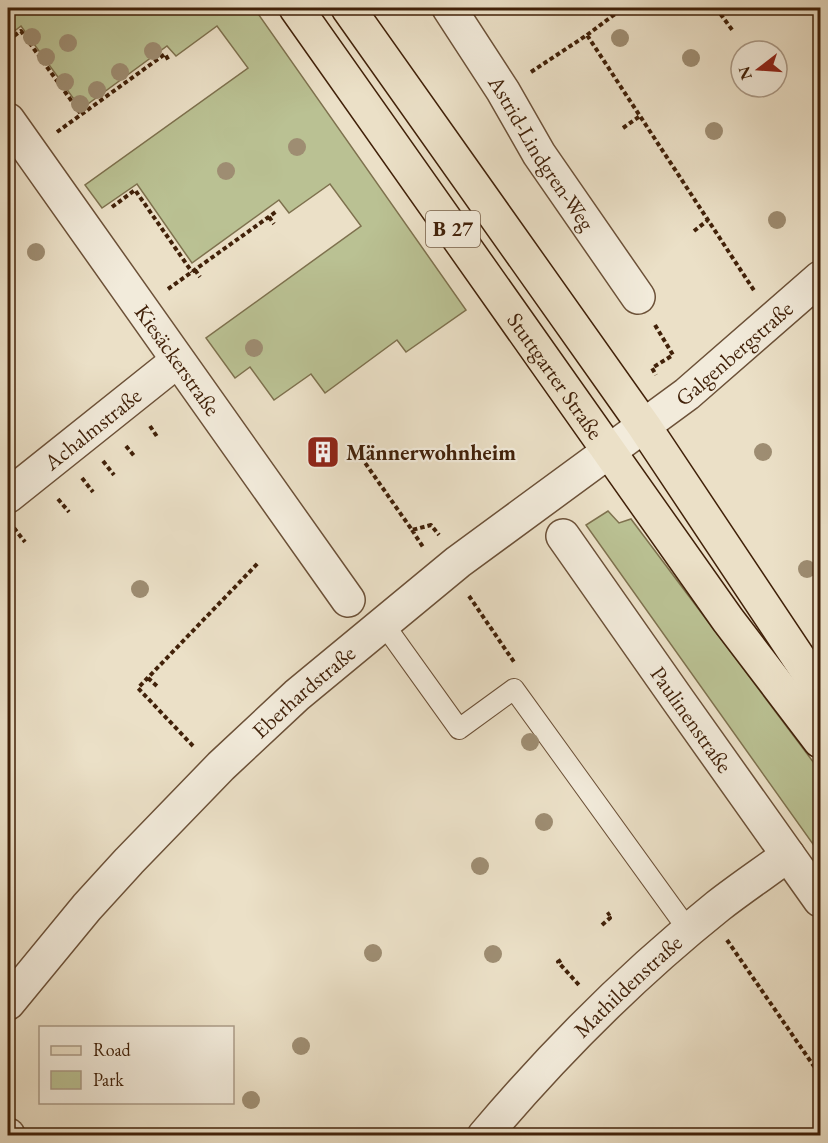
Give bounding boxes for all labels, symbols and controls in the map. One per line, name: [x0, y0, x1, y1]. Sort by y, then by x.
north arrow: [729, 39, 789, 99]
text: N: [733, 64, 757, 83]
street label: Astrid-Lindgren-Weg: [481, 69, 602, 236]
road number: B 27: [426, 211, 480, 247]
street label: Galgenbergstraße: [670, 294, 799, 413]
street label: Kiesäckerstraße: [128, 299, 227, 422]
street label: Stuttgarter Straße: [500, 307, 610, 445]
street label: Achalmstraße: [37, 381, 148, 477]
building icon: Männerwohnheim: [305, 434, 341, 470]
place label: Männerwohnheim: [346, 438, 516, 467]
street label: Eberhardstraße: [246, 639, 362, 745]
street label: Paulinenstraße: [644, 661, 739, 779]
street label: Mathildenstraße: [568, 928, 689, 1044]
legend: [39, 1026, 234, 1104]
text: Road: [93, 1038, 132, 1061]
text: Park: [93, 1068, 124, 1091]

